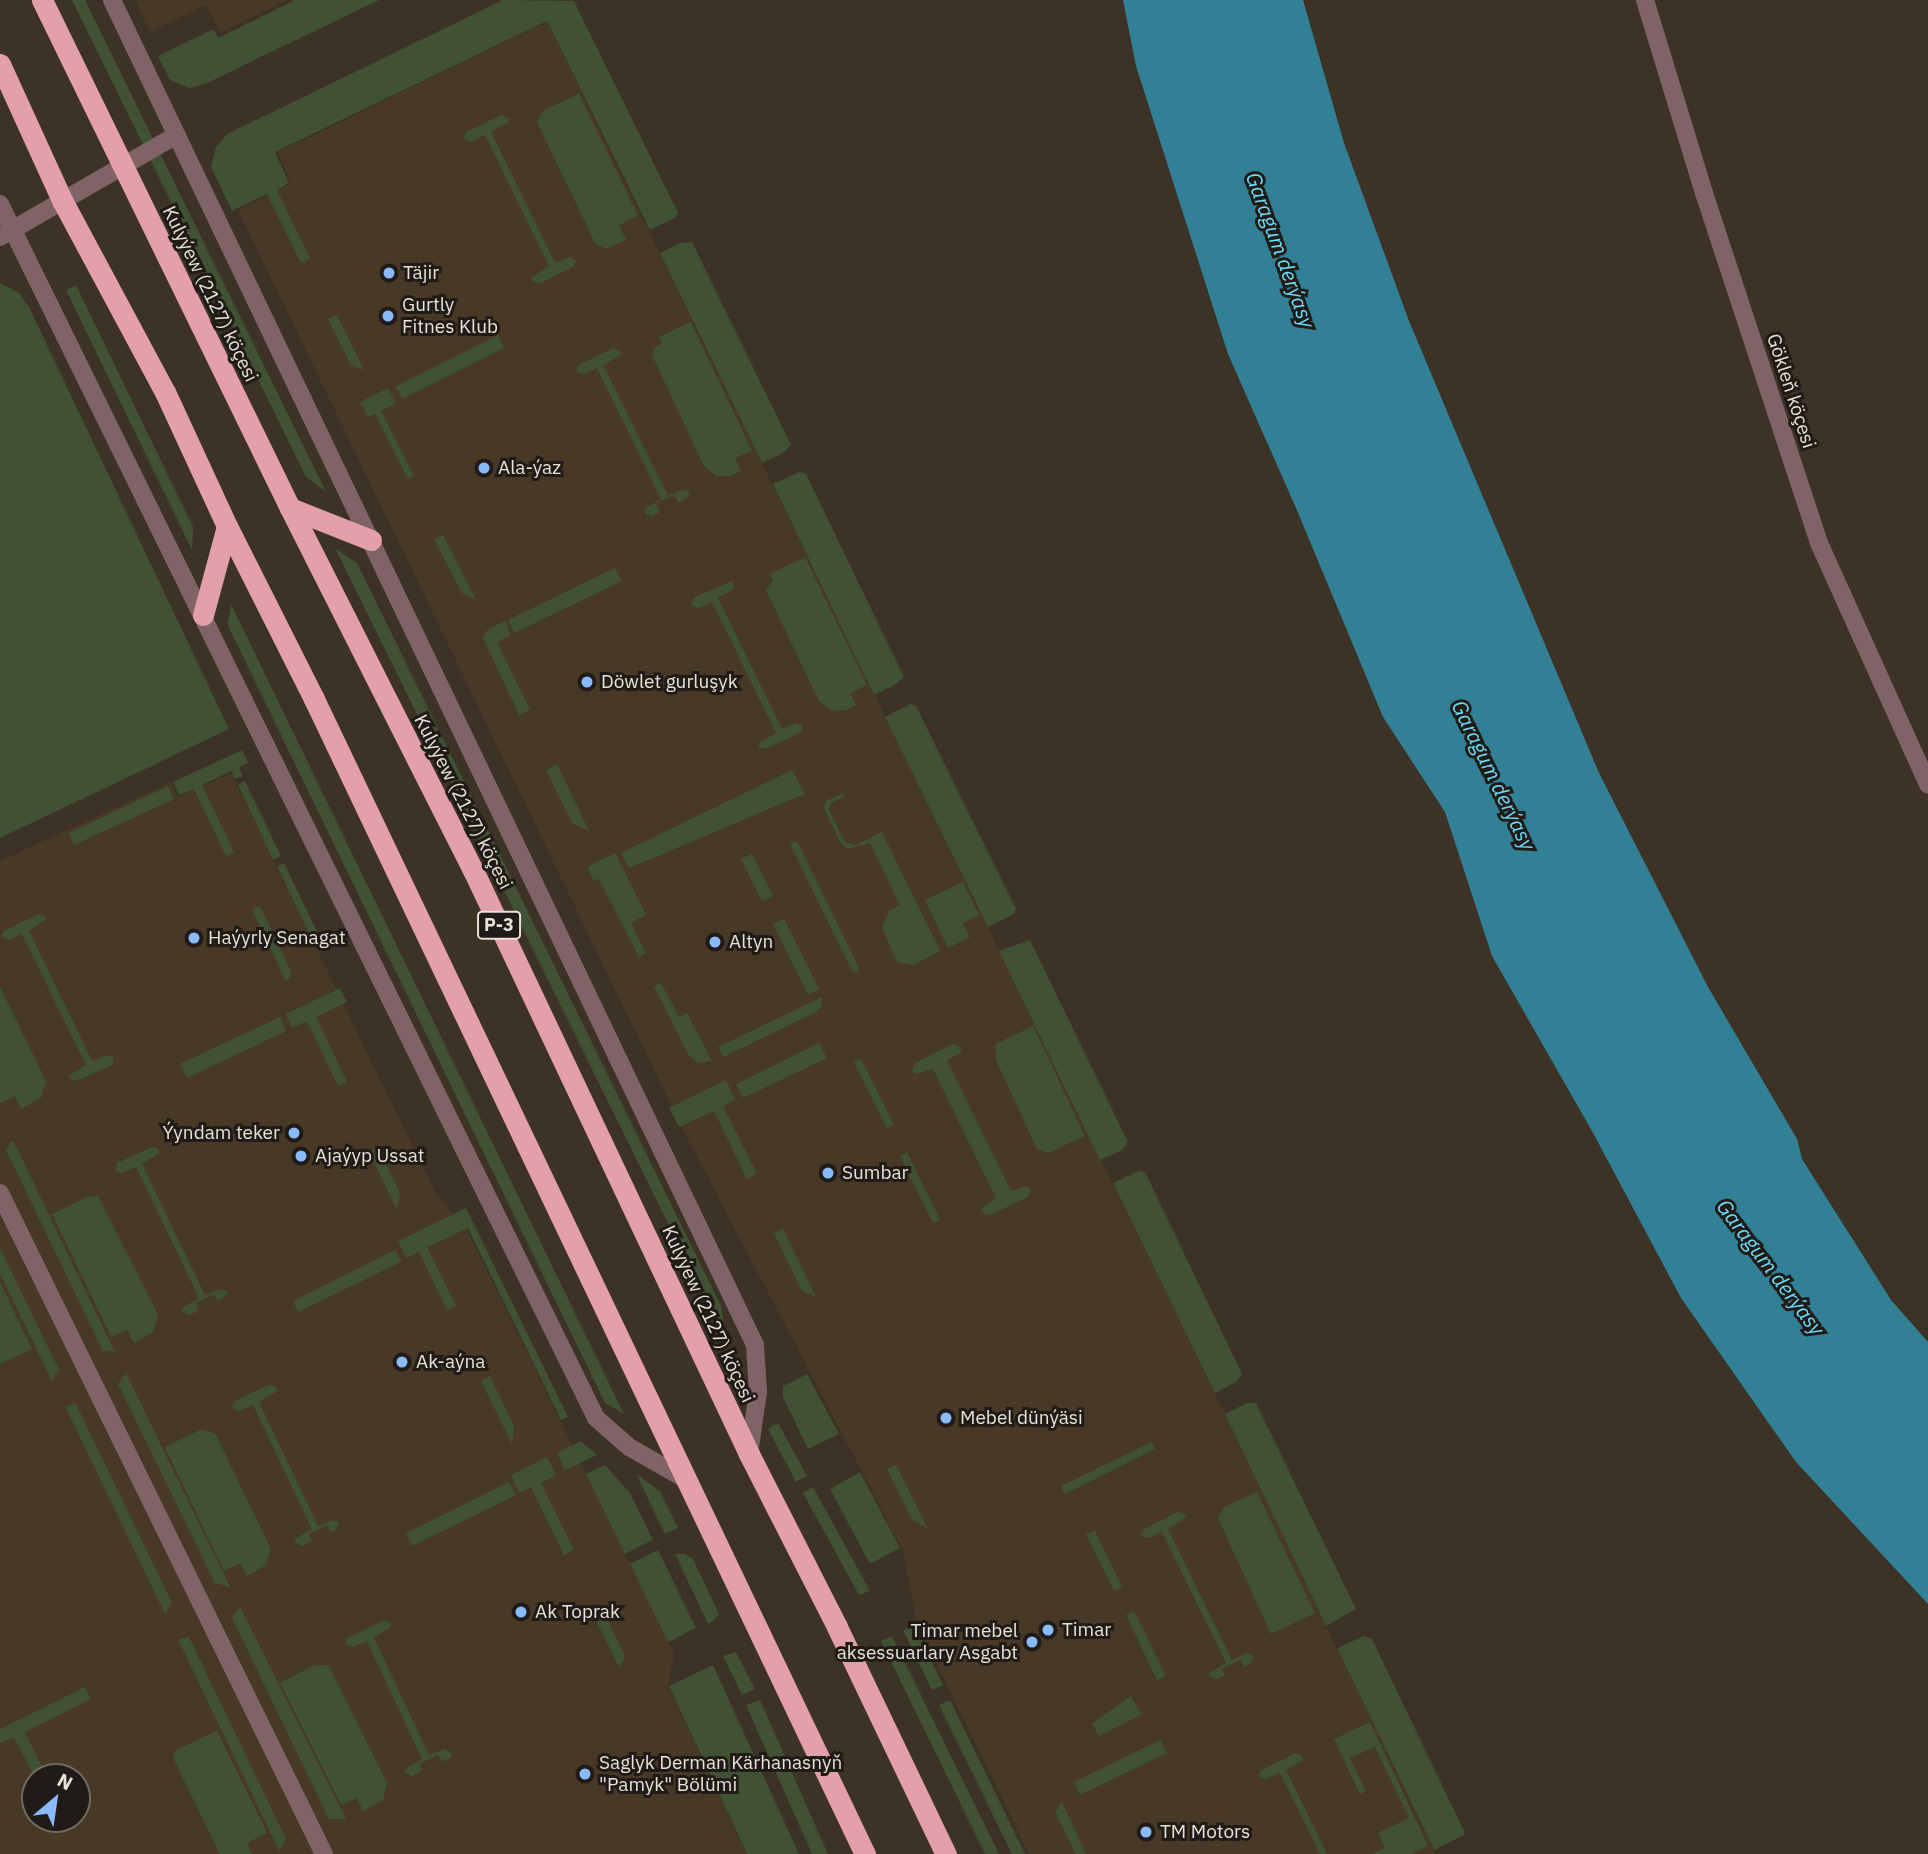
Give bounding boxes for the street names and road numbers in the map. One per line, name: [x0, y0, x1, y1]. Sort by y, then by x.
street label: Kulyýew (2127) köçesi: [157, 202, 263, 386]
street label: Gökleň köçesi: [1762, 331, 1820, 451]
street label: Kulyýew (2127) köçesi: [409, 711, 517, 893]
road number: P-3: [476, 910, 522, 940]
street label: Kulyýew (2127) köçesi: [657, 1222, 759, 1406]

